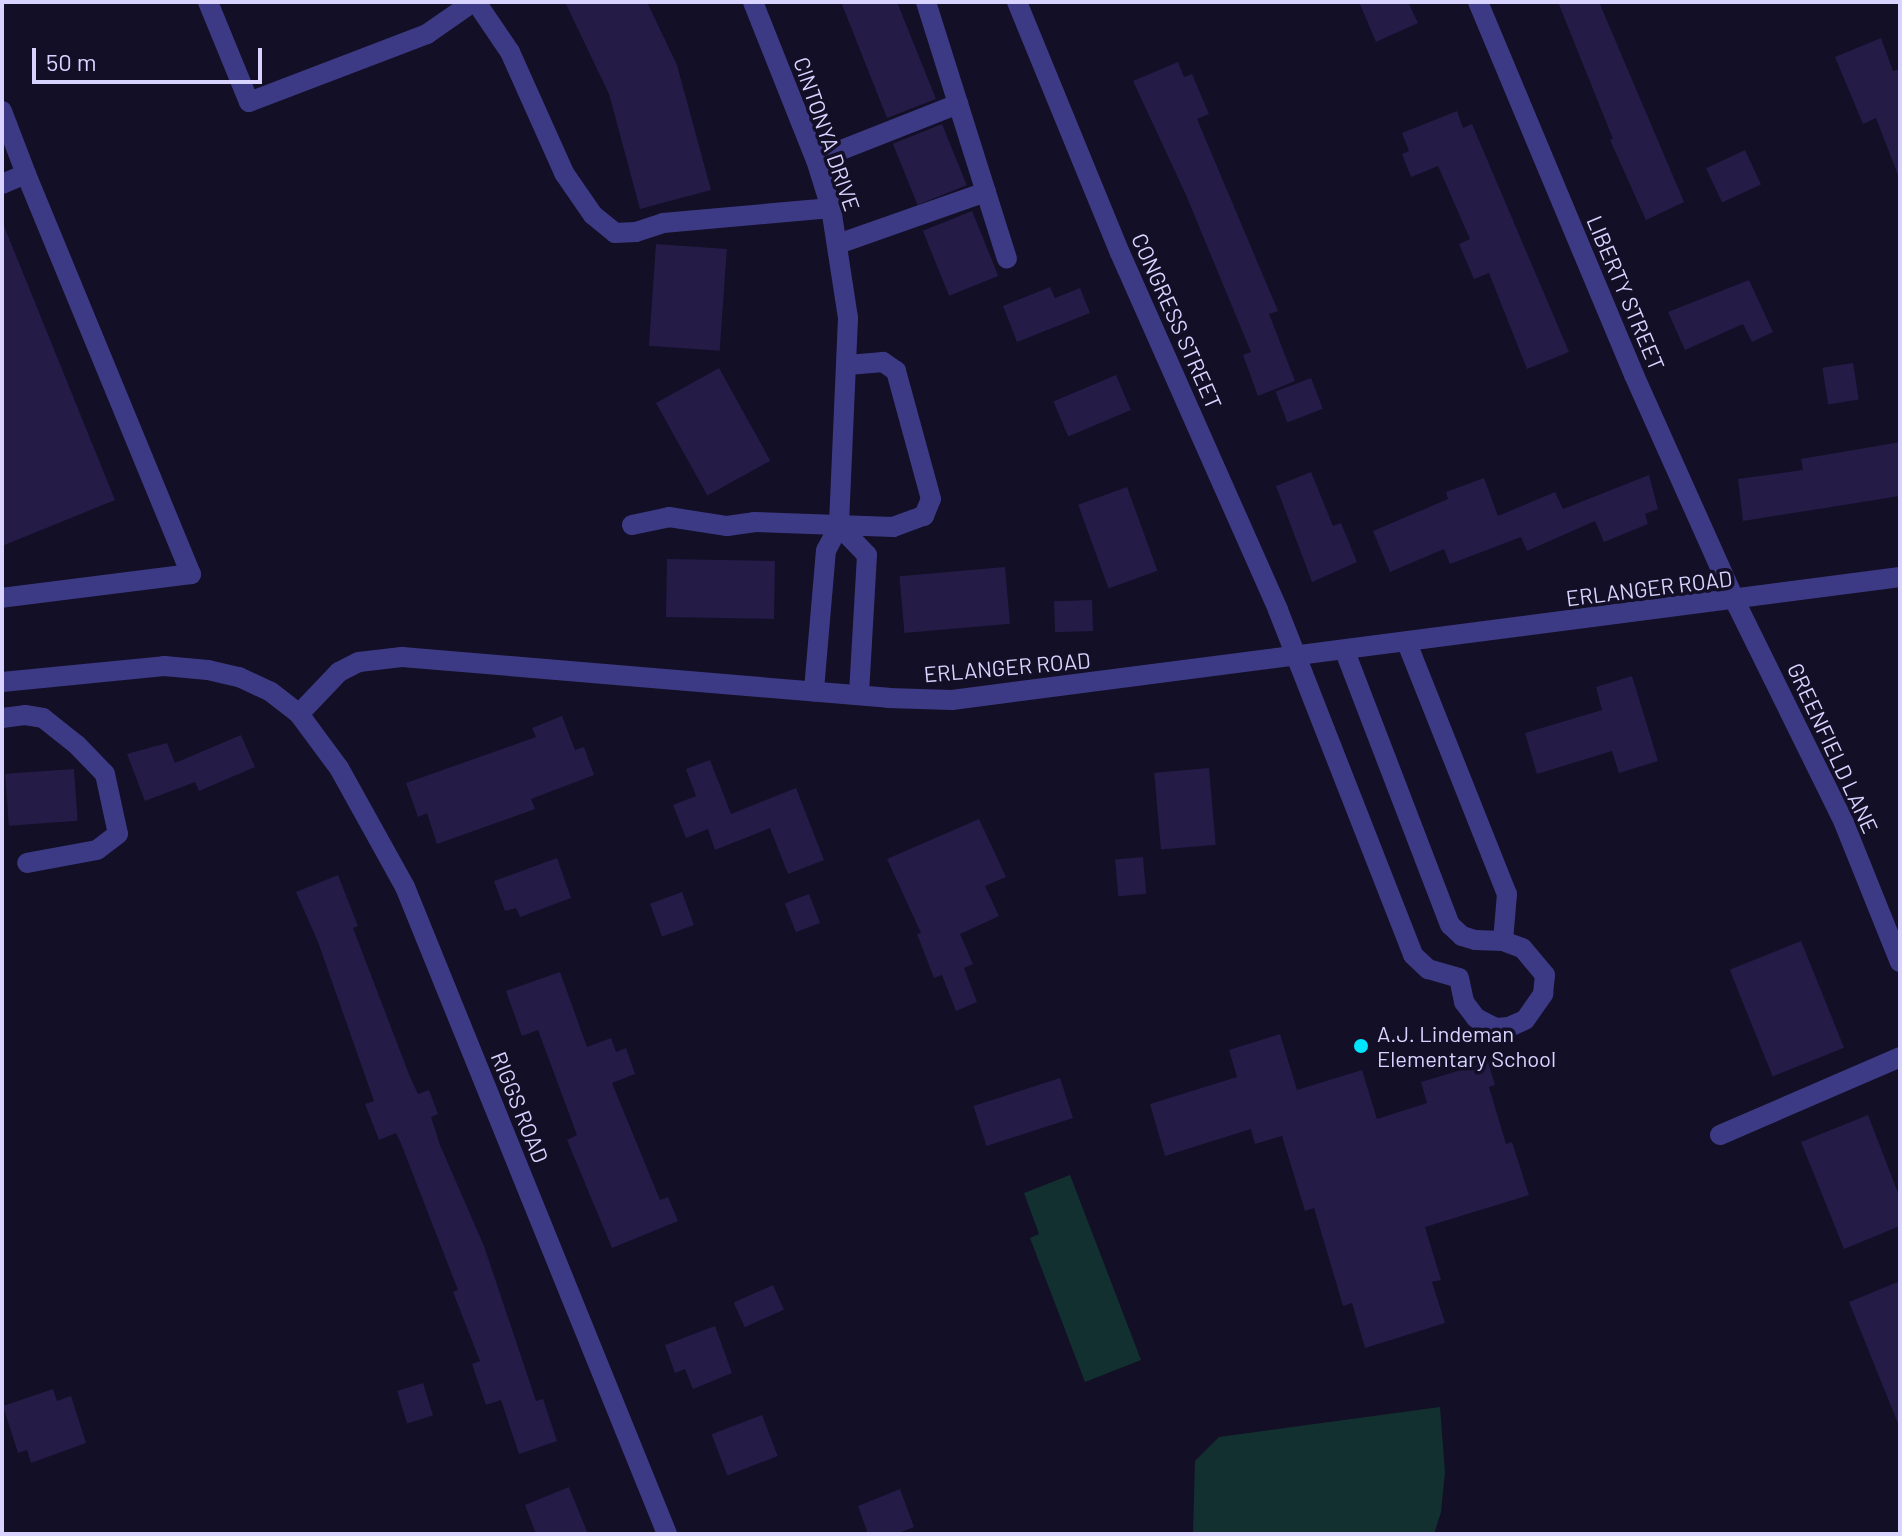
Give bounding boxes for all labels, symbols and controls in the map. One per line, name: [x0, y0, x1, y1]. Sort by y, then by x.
scale bar: [36, 32, 266, 82]
text: 50 m: [46, 47, 97, 76]
street label: CINTONYA DRIVE: [788, 54, 866, 214]
street label: LIBERTY STREET: [1581, 212, 1671, 374]
street label: CONGRESS STREET: [1126, 229, 1228, 413]
street label: ERLANGER ROAD: [1564, 565, 1734, 611]
street label: ERLANGER ROAD: [923, 647, 1091, 687]
street label: GREENFIELD LANE: [1782, 659, 1884, 837]
place label: A.J. Lindeman Elementary School: [1377, 1020, 1556, 1072]
marker: A.J. Lindeman Elementary School: [1352, 1037, 1370, 1055]
street label: RIGGS ROAD: [486, 1048, 554, 1166]

